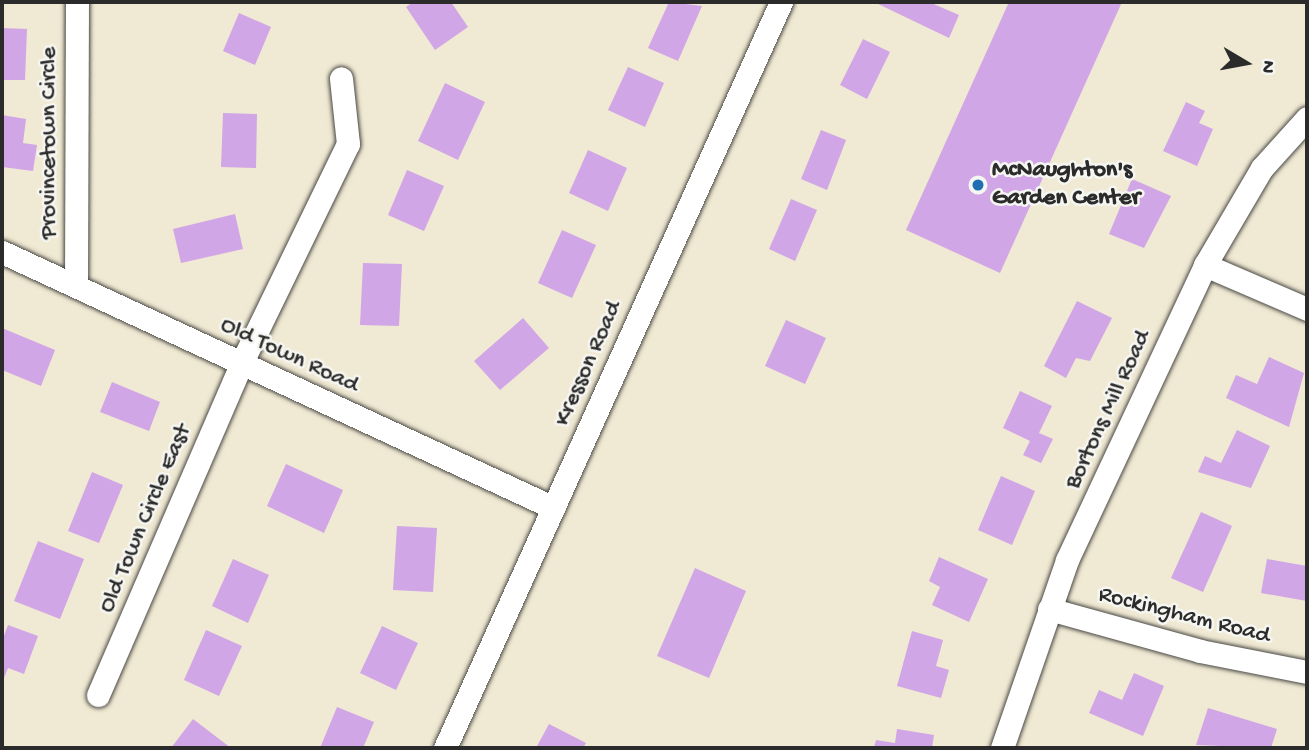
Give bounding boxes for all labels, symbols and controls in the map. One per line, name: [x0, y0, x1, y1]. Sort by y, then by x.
north arrow: [1211, 28, 1281, 98]
street label: Provincetown Circle: [36, 47, 64, 239]
text: N: [1255, 59, 1280, 75]
place label: McNaughton's Garden Center: [992, 157, 1140, 213]
marker: McNaughton's Garden Center: [970, 177, 986, 193]
street label: Kresson Road: [549, 297, 629, 431]
street label: Old Town Road: [215, 311, 363, 401]
street label: Bortons Mill Road: [1060, 326, 1158, 494]
street label: Old Town Circle East: [93, 420, 199, 618]
street label: Rockingham Road: [1095, 581, 1273, 651]

